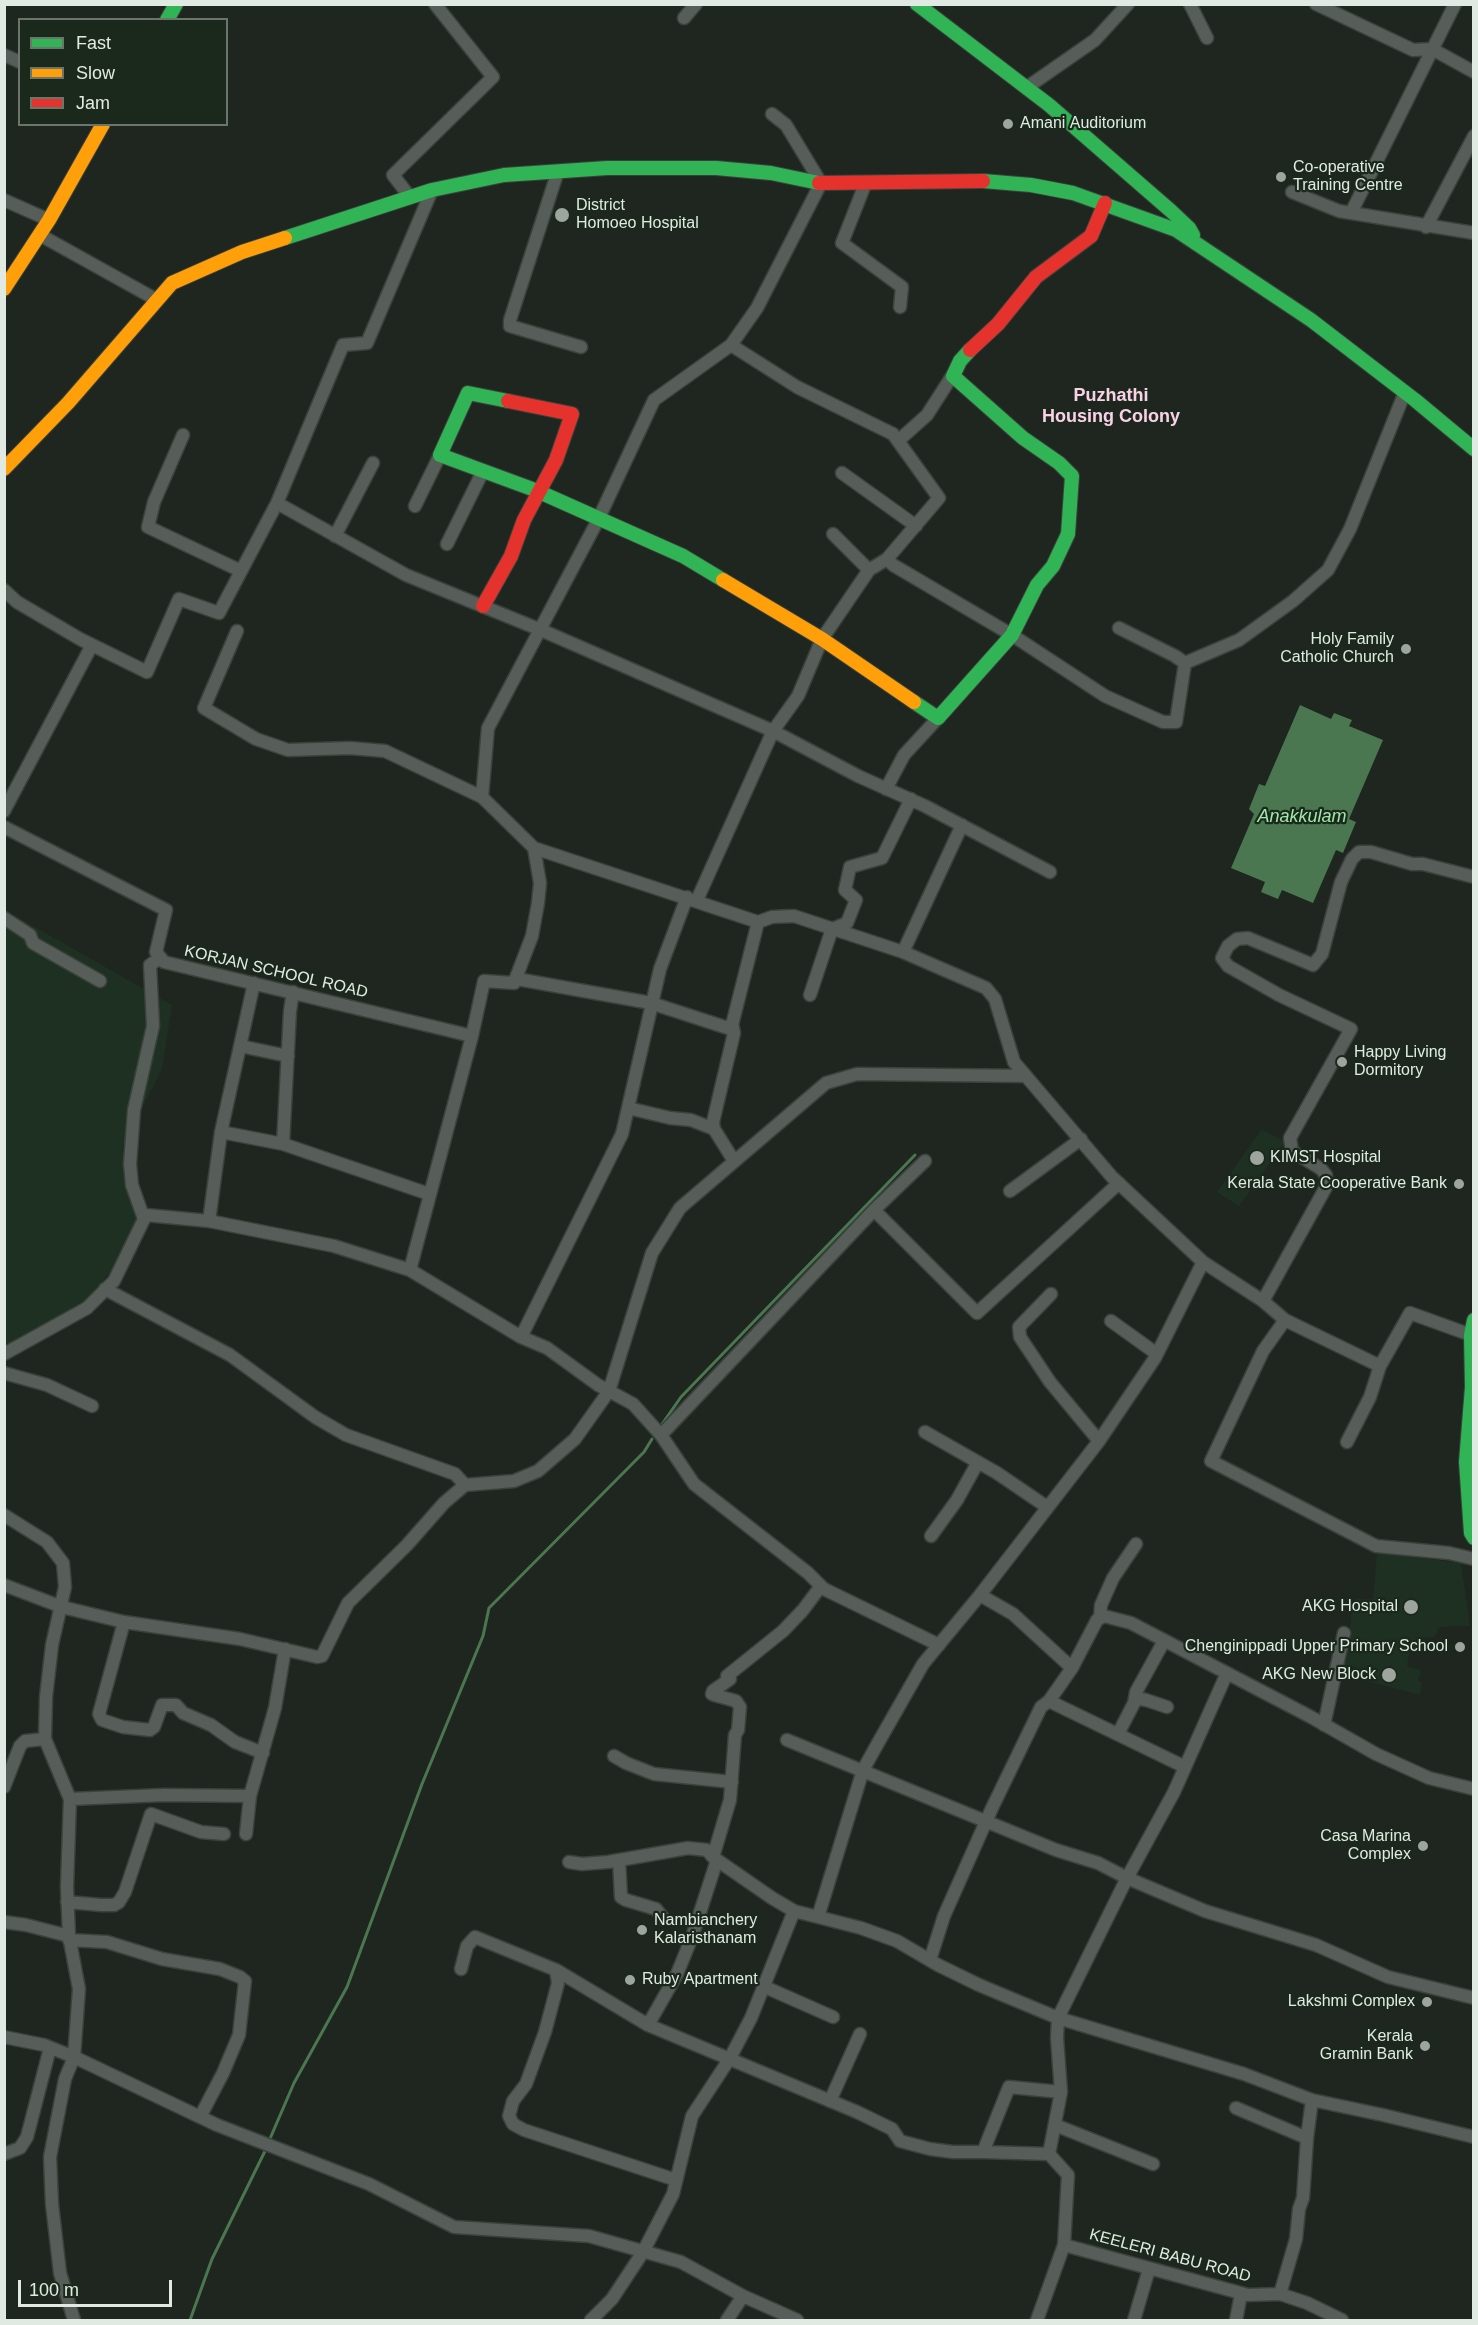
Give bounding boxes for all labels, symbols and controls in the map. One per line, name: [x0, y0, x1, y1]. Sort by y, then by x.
legend: [18, 18, 228, 126]
text: Fast: [76, 33, 111, 53]
text: Slow: [76, 63, 115, 83]
text: Jam: [76, 93, 110, 113]
place label: Amani Auditorium: [1020, 114, 1146, 134]
marker: Amani Auditorium: [1001, 117, 1015, 131]
place label: Co-operative Training Centre: [1293, 158, 1403, 196]
marker: Co-operative Training Centre: [1274, 170, 1288, 184]
place label: District Homoeo Hospital: [576, 196, 699, 234]
marker: District Homoeo Hospital: [553, 206, 571, 224]
district label: Puzhathi Housing Colony: [1042, 385, 1180, 428]
place label: Holy Family Catholic Church: [1280, 630, 1394, 668]
marker: Holy Family Catholic Church: [1399, 642, 1413, 656]
water label: Anakkulam: [1257, 806, 1347, 828]
street label: KORJAN SCHOOL ROAD: [182, 942, 370, 1002]
place label: Happy Living Dormitory: [1354, 1043, 1446, 1081]
marker: Happy Living Dormitory: [1335, 1055, 1349, 1069]
place label: KIMST Hospital: [1270, 1148, 1381, 1168]
marker: KIMST Hospital: [1248, 1149, 1266, 1167]
place label: Kerala State Cooperative Bank: [1227, 1174, 1447, 1194]
marker: Kerala State Cooperative Bank: [1452, 1177, 1466, 1191]
place label: AKG Hospital: [1302, 1597, 1398, 1617]
marker: AKG Hospital: [1402, 1598, 1420, 1616]
place label: Chenginippadi Upper Primary School: [1185, 1637, 1448, 1657]
marker: Chenginippadi Upper Primary School: [1453, 1640, 1467, 1654]
place label: AKG New Block: [1262, 1665, 1376, 1685]
marker: AKG New Block: [1380, 1666, 1398, 1684]
place label: Casa Marina Complex: [1320, 1827, 1411, 1865]
marker: Casa Marina Complex: [1416, 1839, 1430, 1853]
place label: Nambianchery Kalaristhanam: [654, 1911, 757, 1949]
marker: Nambianchery Kalaristhanam: [635, 1923, 649, 1937]
place label: Ruby Apartment: [642, 1970, 758, 1990]
marker: Ruby Apartment: [623, 1973, 637, 1987]
place label: Lakshmi Complex: [1288, 1992, 1415, 2012]
marker: Lakshmi Complex: [1420, 1995, 1434, 2009]
place label: Kerala Gramin Bank: [1320, 2027, 1413, 2065]
marker: Kerala Gramin Bank: [1418, 2039, 1432, 2053]
street label: KEELERI BABU ROAD: [1087, 2225, 1253, 2287]
scale bar: [21, 2268, 176, 2306]
text: 100 m: [29, 2280, 79, 2300]

